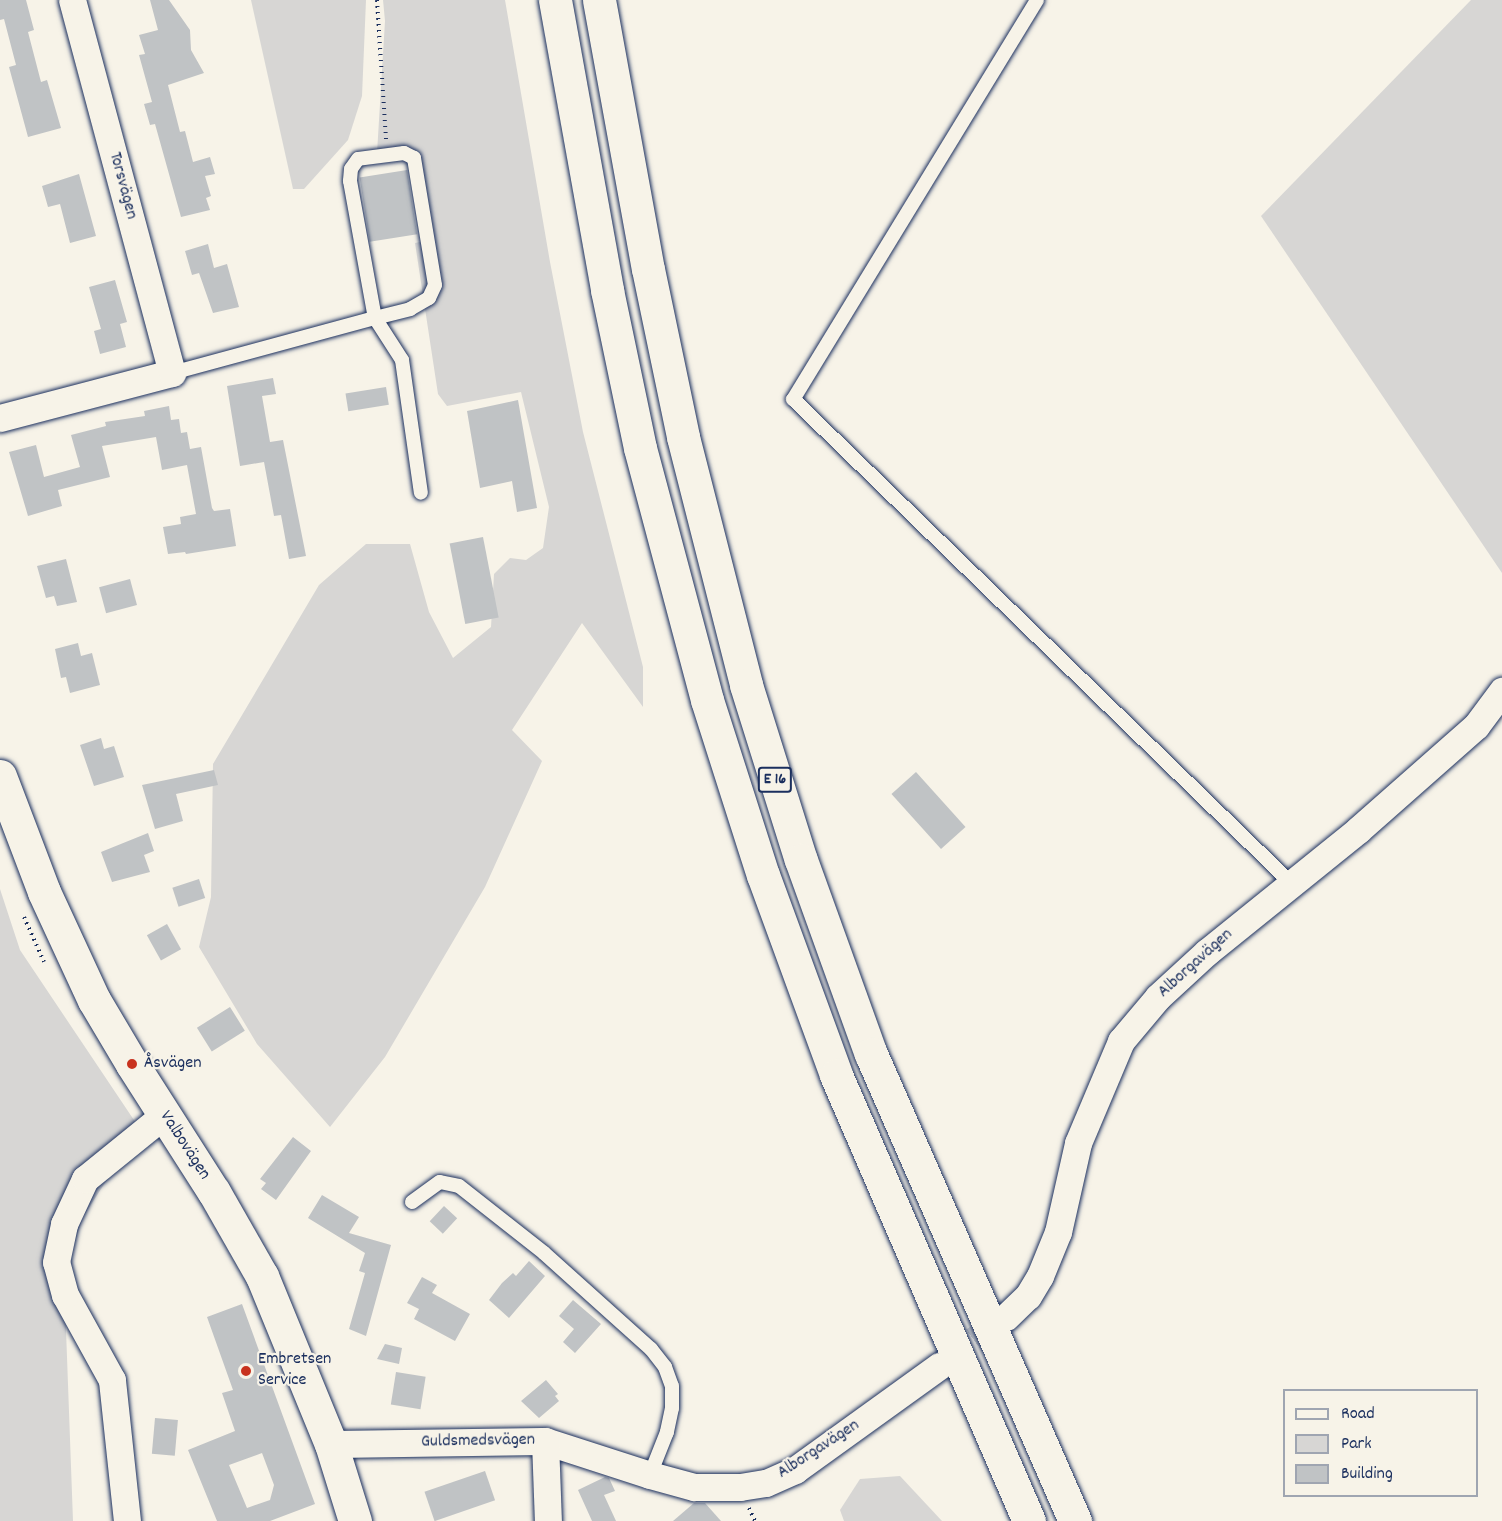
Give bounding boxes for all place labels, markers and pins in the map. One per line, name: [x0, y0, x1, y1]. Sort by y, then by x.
place label: Åsvägen: [144, 1053, 201, 1075]
marker: Åsvägen: [125, 1057, 139, 1071]
place label: Embretsen Service: [258, 1350, 331, 1392]
marker: Embretsen Service: [239, 1364, 253, 1378]

